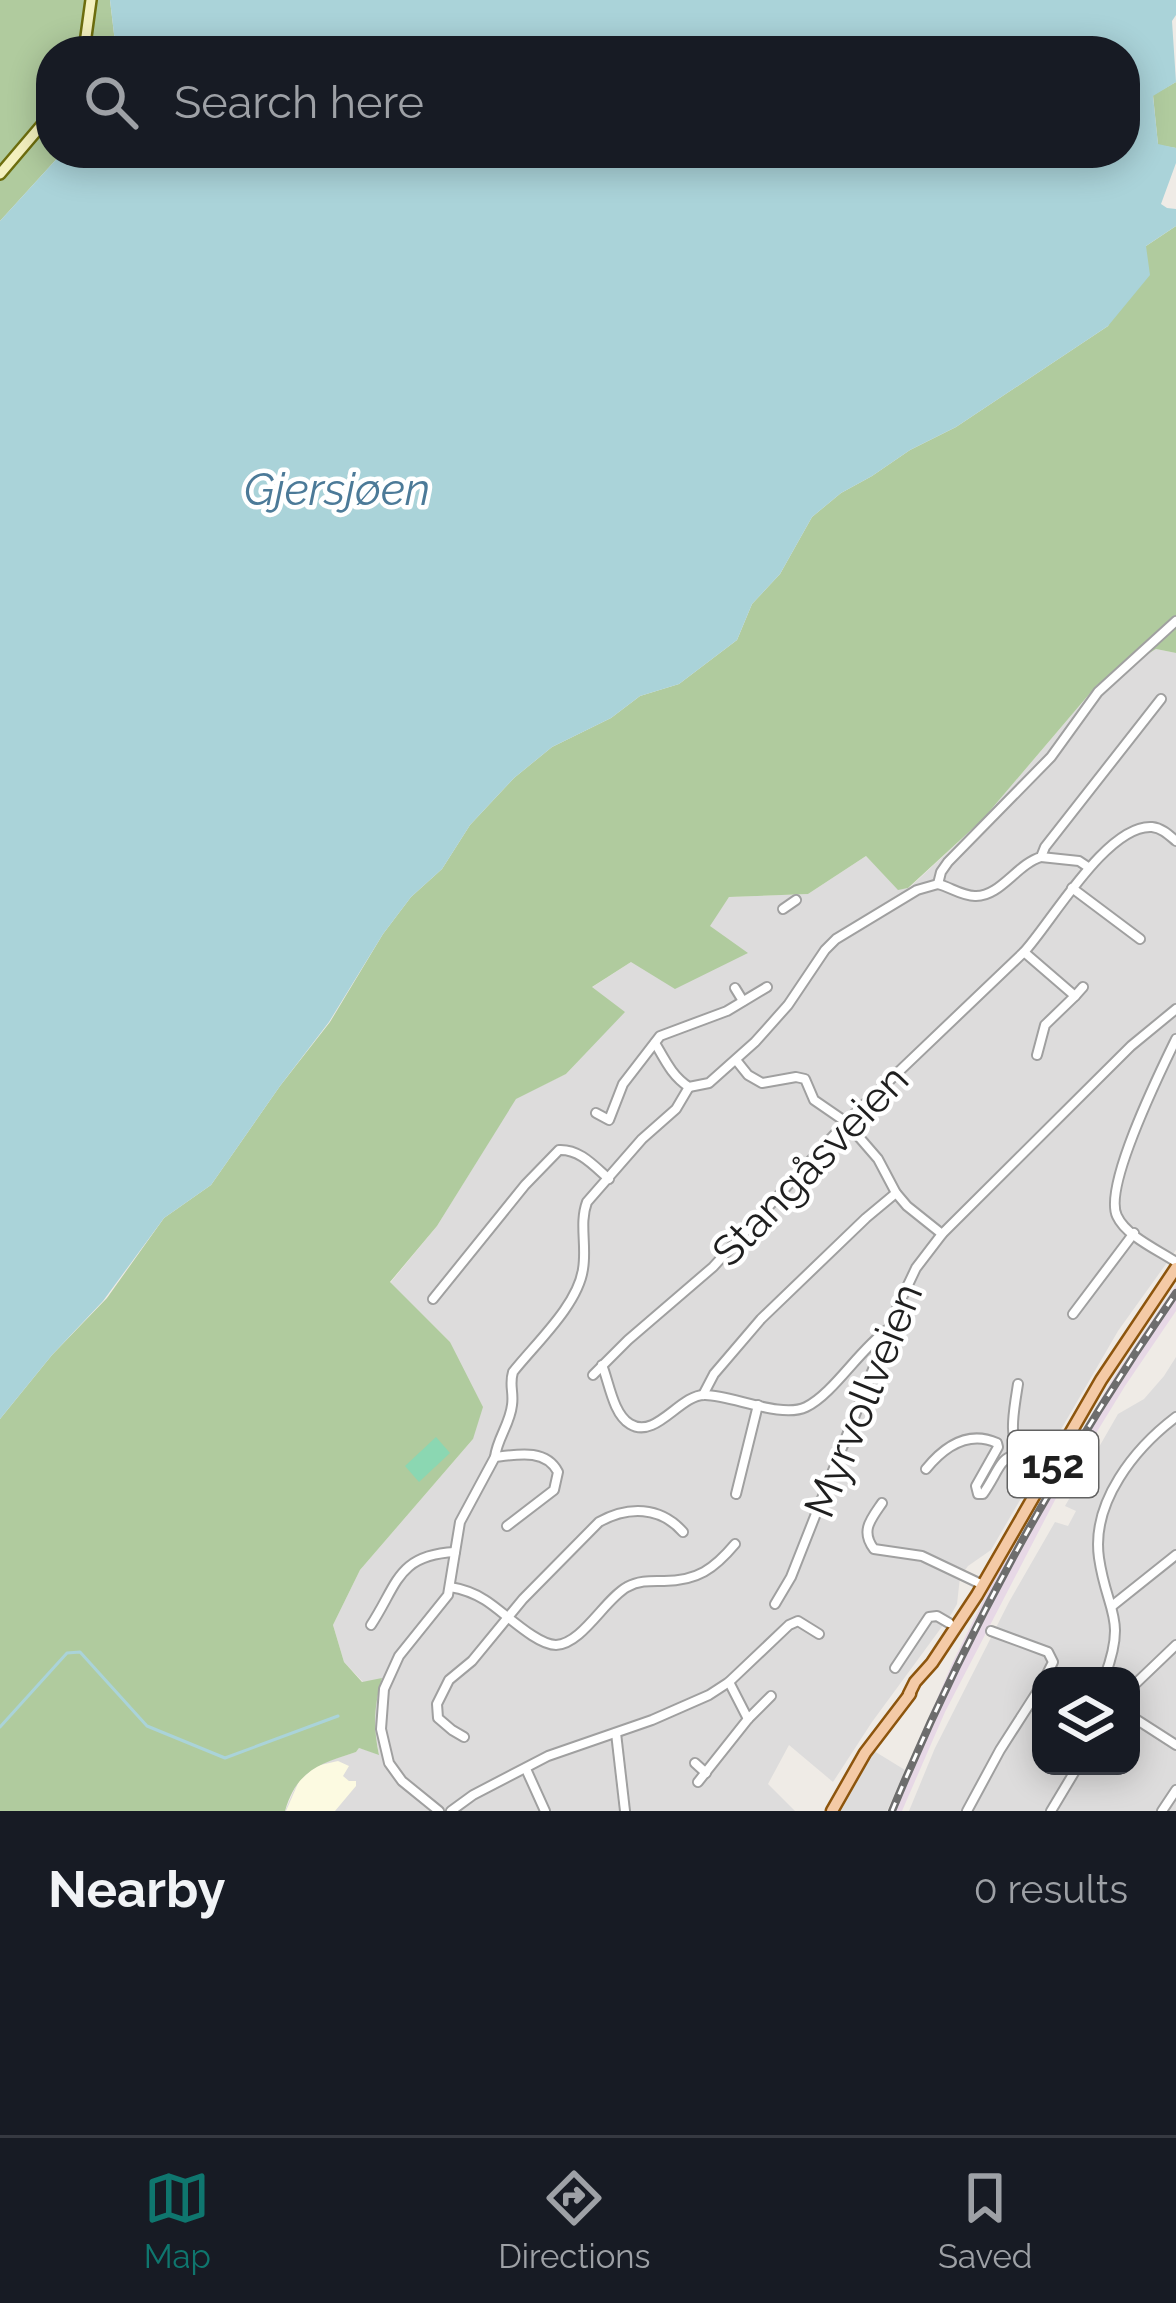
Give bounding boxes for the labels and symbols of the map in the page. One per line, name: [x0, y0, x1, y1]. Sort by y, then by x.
water label: Gjersjøen: [244, 463, 430, 516]
street label: Stangåsveien: [702, 1055, 918, 1276]
street label: Myrvollveien: [794, 1276, 933, 1524]
road number: 152: [1008, 1431, 1098, 1497]

